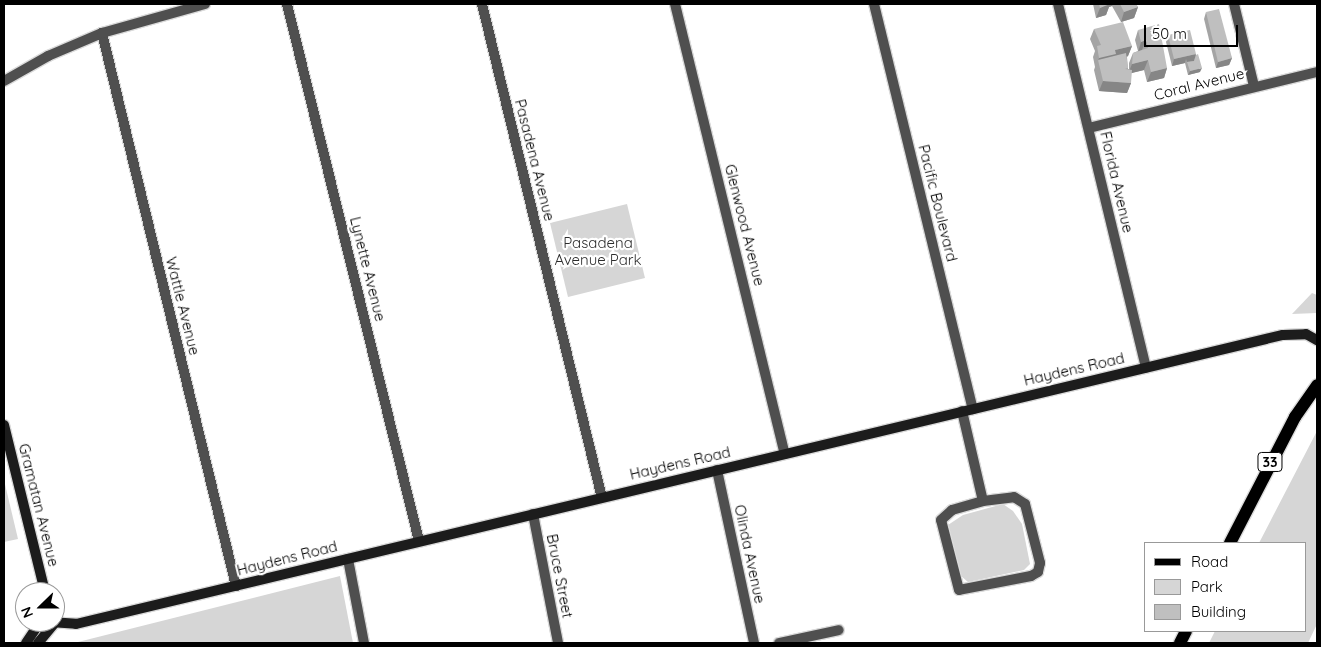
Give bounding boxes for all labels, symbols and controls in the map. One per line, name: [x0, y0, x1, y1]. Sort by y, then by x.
scale bar: [1146, 15, 1240, 47]
text: 50 m: [1152, 24, 1187, 43]
street label: Coral Avenue: [1152, 64, 1246, 104]
street label: Pasadena Avenue: [511, 97, 559, 223]
street label: Florida Avenue: [1097, 130, 1137, 234]
street label: Pacific Boulevard: [915, 143, 961, 263]
street label: Glenwood Avenue: [721, 162, 769, 288]
street label: Lynette Avenue: [346, 215, 390, 323]
park label: Pasadena Avenue Park: [554, 233, 642, 268]
street label: Wattle Avenue: [162, 255, 204, 357]
street label: Haydens Road: [1022, 349, 1126, 389]
street label: Gramatan Avenue: [15, 442, 63, 568]
street label: Haydens Road: [628, 443, 732, 483]
road number: 33: [1256, 451, 1284, 474]
street label: Olinda Avenue: [731, 503, 769, 605]
street label: Bruce Street: [543, 532, 577, 620]
street label: Haydens Road: [235, 537, 339, 579]
legend: [1144, 542, 1306, 632]
text: Road: [1191, 552, 1228, 571]
text: Park: [1191, 577, 1223, 596]
north arrow: [15, 582, 65, 632]
text: Building: [1191, 602, 1246, 621]
text: N: [17, 604, 37, 620]

